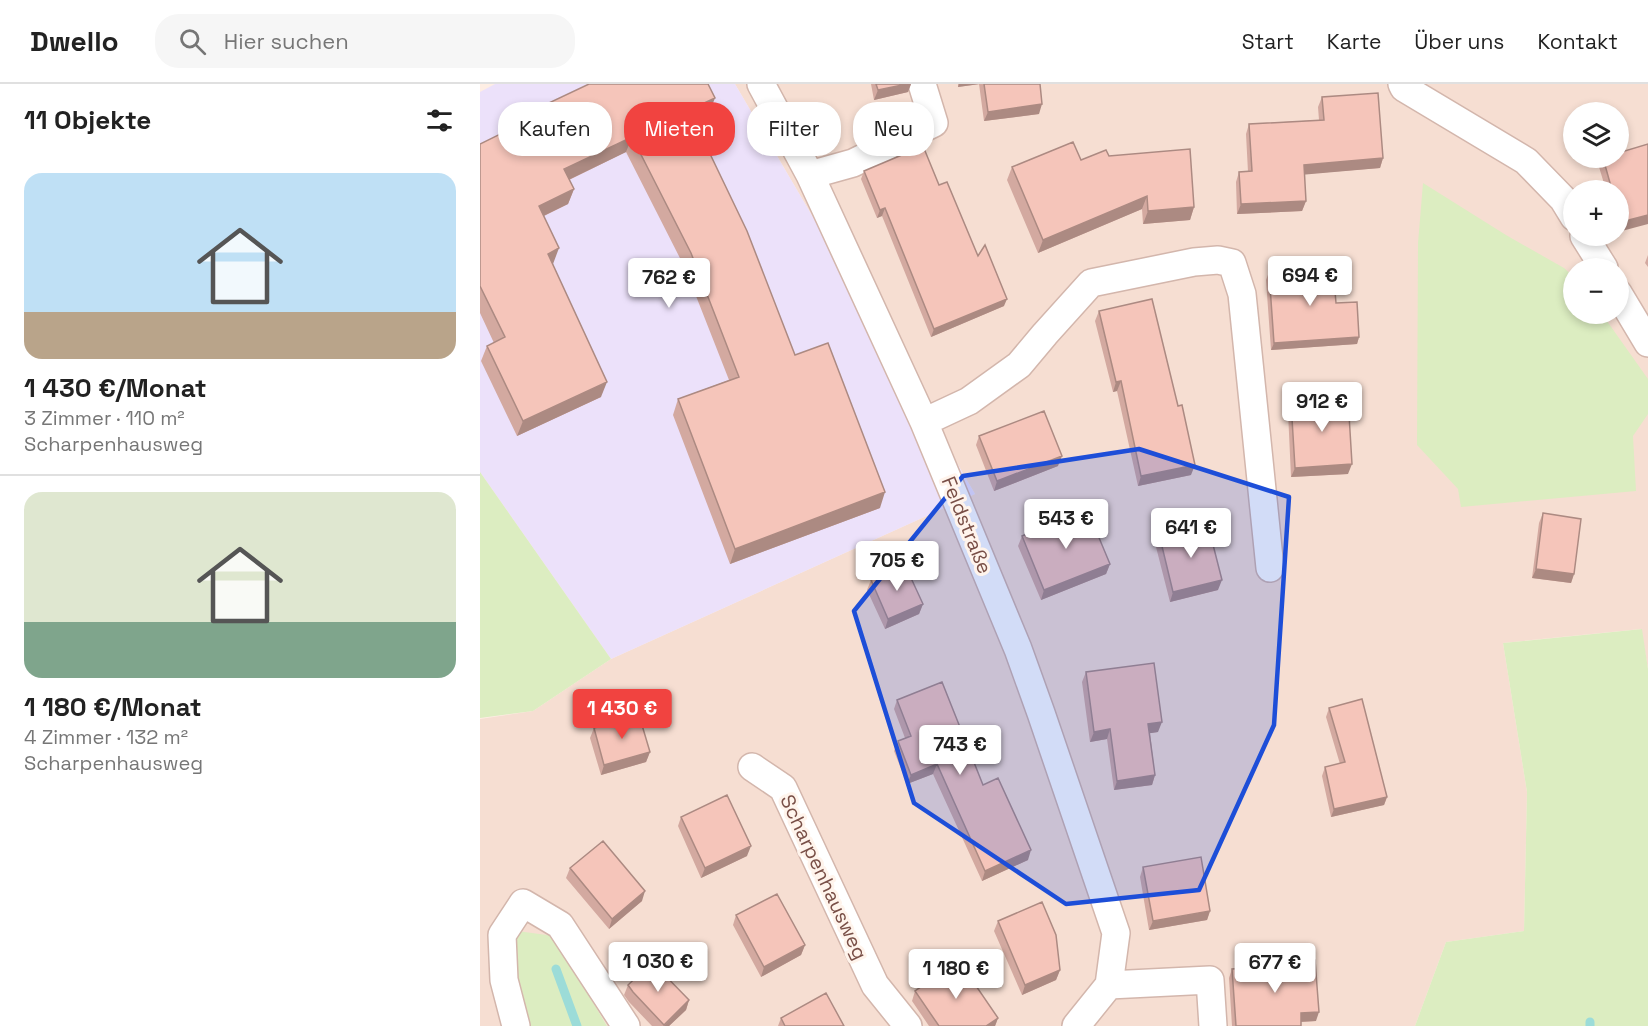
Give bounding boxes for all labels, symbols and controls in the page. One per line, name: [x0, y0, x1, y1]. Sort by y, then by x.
search box: [155, 14, 575, 68]
text: Dwello: [30, 23, 119, 59]
icon: search: [176, 25, 209, 58]
text: Hier suchen: [224, 27, 349, 55]
text: Start: [1242, 28, 1294, 55]
text: Karte: [1327, 28, 1381, 55]
text: Über uns: [1414, 28, 1504, 55]
text: Kontakt: [1537, 28, 1618, 55]
chip: Kaufen: [498, 102, 612, 156]
chip: Mieten: [624, 102, 735, 156]
chip: Filter: [747, 102, 841, 156]
chip: Neu: [853, 102, 934, 156]
map controls: [1563, 102, 1629, 324]
button: layers: [1563, 102, 1629, 168]
text: 11 Objekte: [24, 103, 151, 137]
icon: filters: [423, 104, 456, 137]
button: +: [1563, 180, 1629, 246]
icon: home: [186, 212, 294, 320]
pin: 694 €: [1268, 256, 1352, 307]
pin: 762 €: [627, 258, 711, 309]
button: −: [1563, 258, 1629, 324]
text: 694 €: [1282, 262, 1338, 288]
text: 762 €: [642, 264, 696, 290]
text: 1 430 €/Monat: [24, 371, 207, 405]
pin: 912 €: [1280, 382, 1364, 433]
text: 912 €: [1296, 388, 1348, 414]
text: 3 Zimmer · 110 m²: [24, 405, 185, 431]
text: Scharpenhausweg: [24, 431, 203, 457]
street label: Feldstraße: [936, 472, 998, 578]
pin: 543 €: [1024, 499, 1108, 550]
text: 543 €: [1038, 505, 1094, 531]
pin: 641 €: [1149, 508, 1233, 559]
text: 641 €: [1165, 514, 1217, 540]
icon: home: [186, 531, 294, 639]
pin: 705 €: [855, 541, 939, 592]
text: 705 €: [870, 547, 924, 573]
pin: 1 430 €: [567, 689, 677, 740]
text: 1 180 €/Monat: [24, 690, 202, 724]
text: 1 430 €: [587, 695, 657, 721]
text: 4 Zimmer · 132 m²: [24, 724, 188, 750]
pin: 743 €: [918, 725, 1002, 776]
text: 743 €: [933, 731, 987, 757]
text: Scharpenhausweg: [24, 750, 203, 776]
street label: Scharpenhausweg: [774, 790, 874, 964]
pin: 1 030 €: [603, 942, 713, 993]
pin: 677 €: [1233, 943, 1317, 994]
text: 1 030 €: [623, 948, 693, 974]
pin: 1 180 €: [901, 949, 1011, 1000]
text: 677 €: [1249, 949, 1301, 975]
text: 1 180 €: [923, 955, 989, 981]

